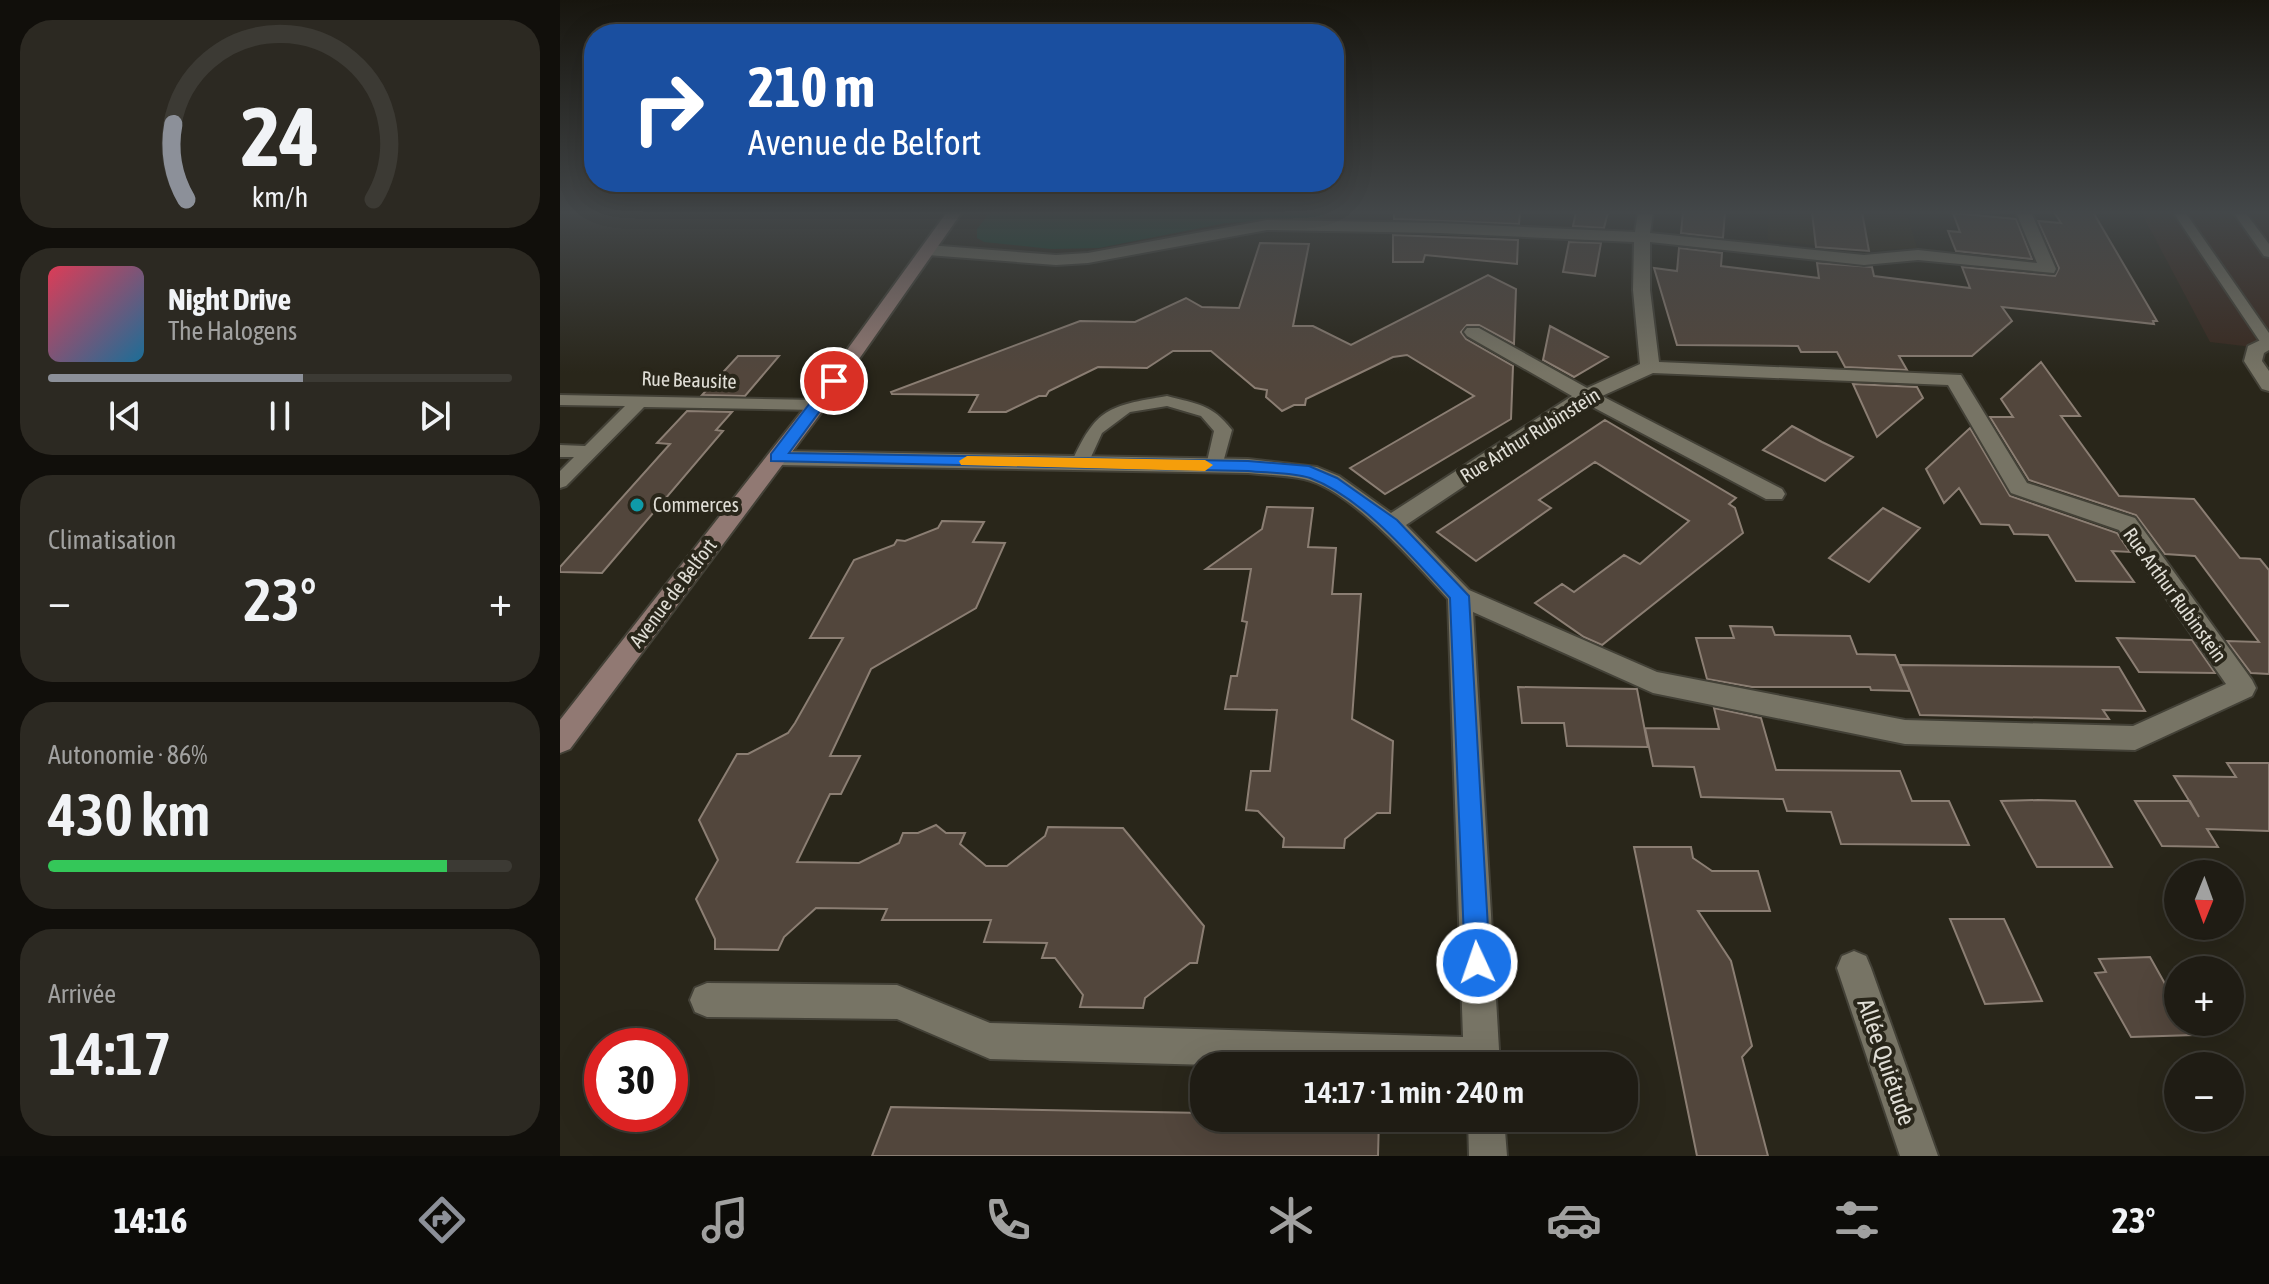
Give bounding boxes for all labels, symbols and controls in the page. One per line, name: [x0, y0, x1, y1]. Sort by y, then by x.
text: 210 m: [748, 55, 875, 119]
icon: right: [616, 56, 720, 160]
text: 24: [241, 88, 319, 184]
text: Avenue de Belfort: [748, 121, 981, 163]
text: km/h: [252, 180, 308, 213]
text: Night Drive: [168, 282, 291, 316]
text: The Halogens: [168, 316, 297, 346]
pin: [800, 347, 868, 415]
icon: arrive: [812, 359, 856, 403]
street label: Rue Beausite: [641, 366, 737, 393]
street label: Rue Arthur Rubinstein: [1456, 382, 1604, 487]
icon: previous: [103, 394, 147, 438]
icon: pause: [258, 394, 302, 438]
icon: next: [413, 394, 457, 438]
place label: Commerces: [653, 493, 739, 516]
marker: Commerces: [628, 496, 646, 514]
street label: Rue Arthur Rubinstein: [2119, 523, 2232, 666]
text: Climatisation: [48, 525, 176, 555]
street label: Avenue de Belfort: [624, 534, 721, 651]
text: 23°: [244, 565, 316, 634]
text: −: [48, 575, 71, 625]
text: +: [489, 575, 512, 625]
text: Autonomie · 86%: [48, 740, 207, 770]
text: 430 km: [48, 780, 210, 849]
north arrow: [2164, 860, 2244, 940]
map controls: [2164, 860, 2244, 1132]
position arrow: [1435, 921, 1519, 1005]
button: +: [2164, 956, 2244, 1036]
text: Arrivée: [48, 979, 116, 1009]
street label: Allée Quiétude: [1852, 995, 1921, 1129]
text: 14:17: [48, 1019, 171, 1088]
speed limit sign: 30: [584, 1028, 688, 1132]
button: −: [2164, 1052, 2244, 1132]
text: 14:17 · 1 min · 240 m: [1304, 1075, 1524, 1109]
icon: directions: [414, 1192, 470, 1248]
icon: music: [697, 1192, 753, 1248]
icon: phone: [980, 1192, 1036, 1248]
icon: climate: [1263, 1192, 1319, 1248]
icon: car: [1546, 1192, 1602, 1248]
icon: filters: [1829, 1192, 1885, 1248]
text: 14:16: [113, 1199, 188, 1241]
text: 23°: [2112, 1199, 2156, 1241]

